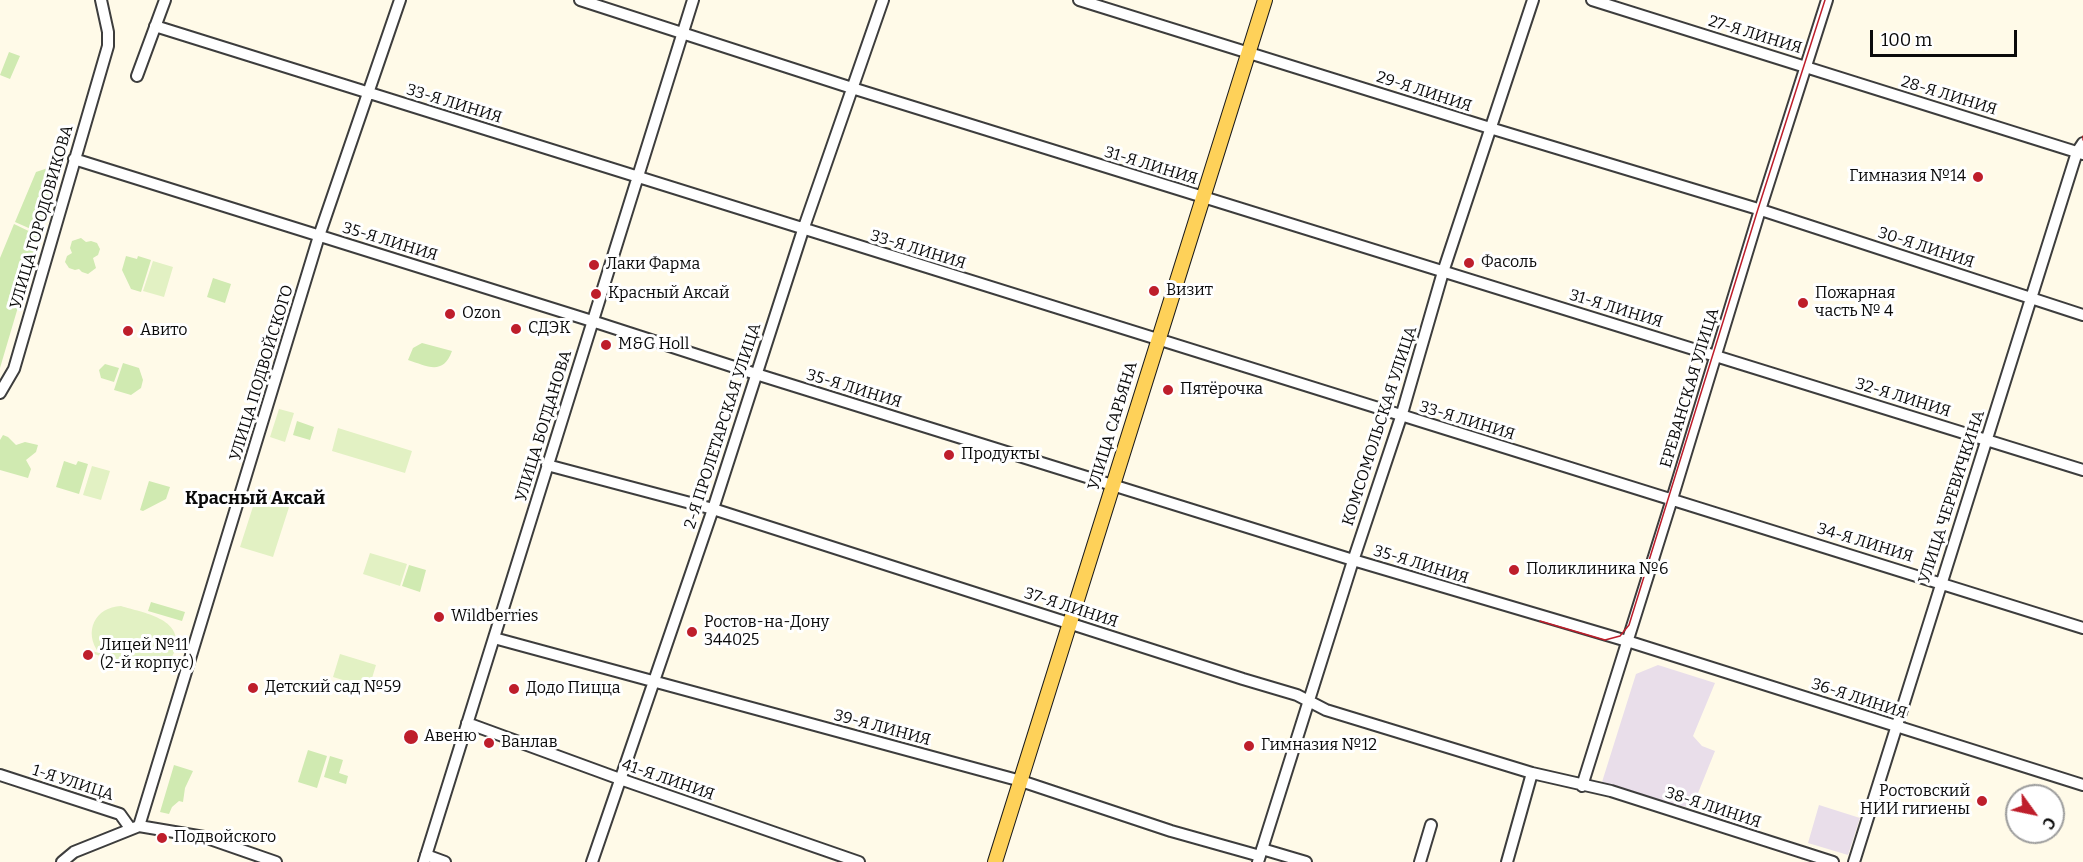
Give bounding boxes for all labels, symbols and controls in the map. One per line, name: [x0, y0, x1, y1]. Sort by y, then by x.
street label: 27-Я ЛИНИЯ: [1706, 12, 1804, 58]
scale bar: [1873, 18, 2020, 56]
text: 100 m: [1881, 29, 1932, 51]
street label: 29-Я ЛИНИЯ: [1374, 68, 1474, 116]
street label: 28-Я ЛИНИЯ: [1899, 72, 1999, 120]
street label: 33-Я ЛИНИЯ: [404, 80, 504, 128]
street label: УЛИЦА ГОРОДОВИКОВА: [7, 123, 77, 311]
street label: 31-Я ЛИНИЯ: [1102, 143, 1200, 189]
place label: Гимназия №14: [1849, 167, 1966, 187]
marker: Гимназия №14: [1971, 170, 1985, 184]
street label: 35-Я ЛИНИЯ: [340, 218, 440, 266]
street label: 30-Я ЛИНИЯ: [1875, 223, 1977, 273]
street label: 33-Я ЛИНИЯ: [868, 226, 968, 274]
place label: Фасоль: [1481, 253, 1537, 273]
place label: Лаки Фарма: [606, 255, 700, 275]
marker: Фасоль: [1462, 256, 1476, 270]
marker: Лаки Фарма: [587, 258, 601, 272]
place label: Визит: [1166, 281, 1213, 301]
street label: УЛИЦА ПОДВОЙСКОГО: [226, 283, 298, 463]
place label: Красный Аксай: [608, 284, 730, 304]
marker: Визит: [1147, 284, 1161, 298]
place label: Пожарная часть № 4: [1815, 284, 1895, 322]
street label: 31-Я ЛИНИЯ: [1567, 286, 1665, 332]
marker: Красный Аксай: [589, 287, 603, 301]
marker: Пожарная часть № 4: [1796, 296, 1810, 310]
place label: Ozon: [462, 304, 501, 324]
street label: ЕРЕВАНСКАЯ УЛИЦА: [1657, 306, 1723, 470]
marker: Ozon: [443, 307, 457, 321]
place label: СДЭК: [528, 319, 571, 339]
place label: Авито: [140, 321, 187, 341]
street label: 2-Я ПРОЛЕТАРСКАЯ УЛИЦА: [681, 321, 765, 531]
marker: СДЭК: [509, 322, 523, 336]
marker: Авито: [121, 324, 135, 338]
street label: КОМСОМОЛЬСКАЯ УЛИЦА: [1339, 324, 1421, 528]
place label: M&G Holl: [618, 335, 689, 355]
marker: M&G Holl: [599, 338, 613, 352]
street label: УЛИЦА БОГДАНОВА: [512, 348, 576, 504]
street label: УЛИЦА САРЬЯНА: [1084, 359, 1142, 493]
street label: 35-Я ЛИНИЯ: [804, 365, 904, 413]
street label: 32-Я ЛИНИЯ: [1853, 374, 1953, 422]
place label: Пятёрочка: [1180, 380, 1263, 400]
marker: Пятёрочка: [1161, 383, 1175, 397]
street label: 33-Я ЛИНИЯ: [1417, 397, 1517, 445]
street label: УЛИЦА ЧЕРЕВИЧКИНА: [1915, 408, 1989, 586]
place label: Продукты: [961, 445, 1040, 465]
marker: Продукты: [942, 448, 956, 462]
district label: Красный Аксай: [185, 488, 325, 510]
street label: 34-Я ЛИНИЯ: [1815, 519, 1915, 567]
street label: 35-Я ЛИНИЯ: [1371, 541, 1471, 589]
place label: Поликлиника №6: [1526, 560, 1668, 580]
marker: Поликлиника №6: [1507, 563, 1521, 577]
street label: 37-Я ЛИНИЯ: [1022, 584, 1120, 632]
place label: Wildberries: [451, 607, 538, 627]
marker: Wildberries: [432, 610, 446, 624]
place label: Ростов-на-Дону 344025: [704, 613, 829, 651]
marker: Ростов-на-Дону 344025: [685, 625, 699, 639]
place label: Лицей №11 (2-й корпус): [100, 636, 194, 674]
marker: Лицей №11 (2-й корпус): [81, 648, 95, 662]
street label: 36-Я ЛИНИЯ: [1809, 675, 1909, 723]
place label: Детский сад №59: [265, 678, 401, 698]
place label: Додо Пицца: [526, 679, 620, 699]
marker: Детский сад №59: [246, 681, 260, 695]
marker: Додо Пицца: [507, 682, 521, 696]
street label: 39-Я ЛИНИЯ: [832, 706, 932, 750]
place label: Авеню: [424, 727, 477, 747]
marker: Авеню: [402, 728, 420, 746]
place label: Ванлав: [501, 733, 558, 753]
marker: Ванлав: [482, 736, 496, 750]
place label: Гимназия №12: [1261, 736, 1377, 756]
marker: Гимназия №12: [1242, 739, 1256, 753]
street label: 41-Я ЛИНИЯ: [619, 755, 717, 805]
street label: 1-Я УЛИЦА: [30, 761, 116, 805]
place label: Ростовский НИИ гигиены: [1860, 782, 1970, 820]
street label: 38-Я ЛИНИЯ: [1663, 783, 1763, 833]
north arrow: [2005, 784, 2065, 844]
marker: Ростовский НИИ гигиены: [1975, 794, 1989, 808]
text: С: [2038, 814, 2060, 832]
place label: Подвойского: [174, 828, 276, 848]
marker: Подвойского: [155, 831, 169, 845]

